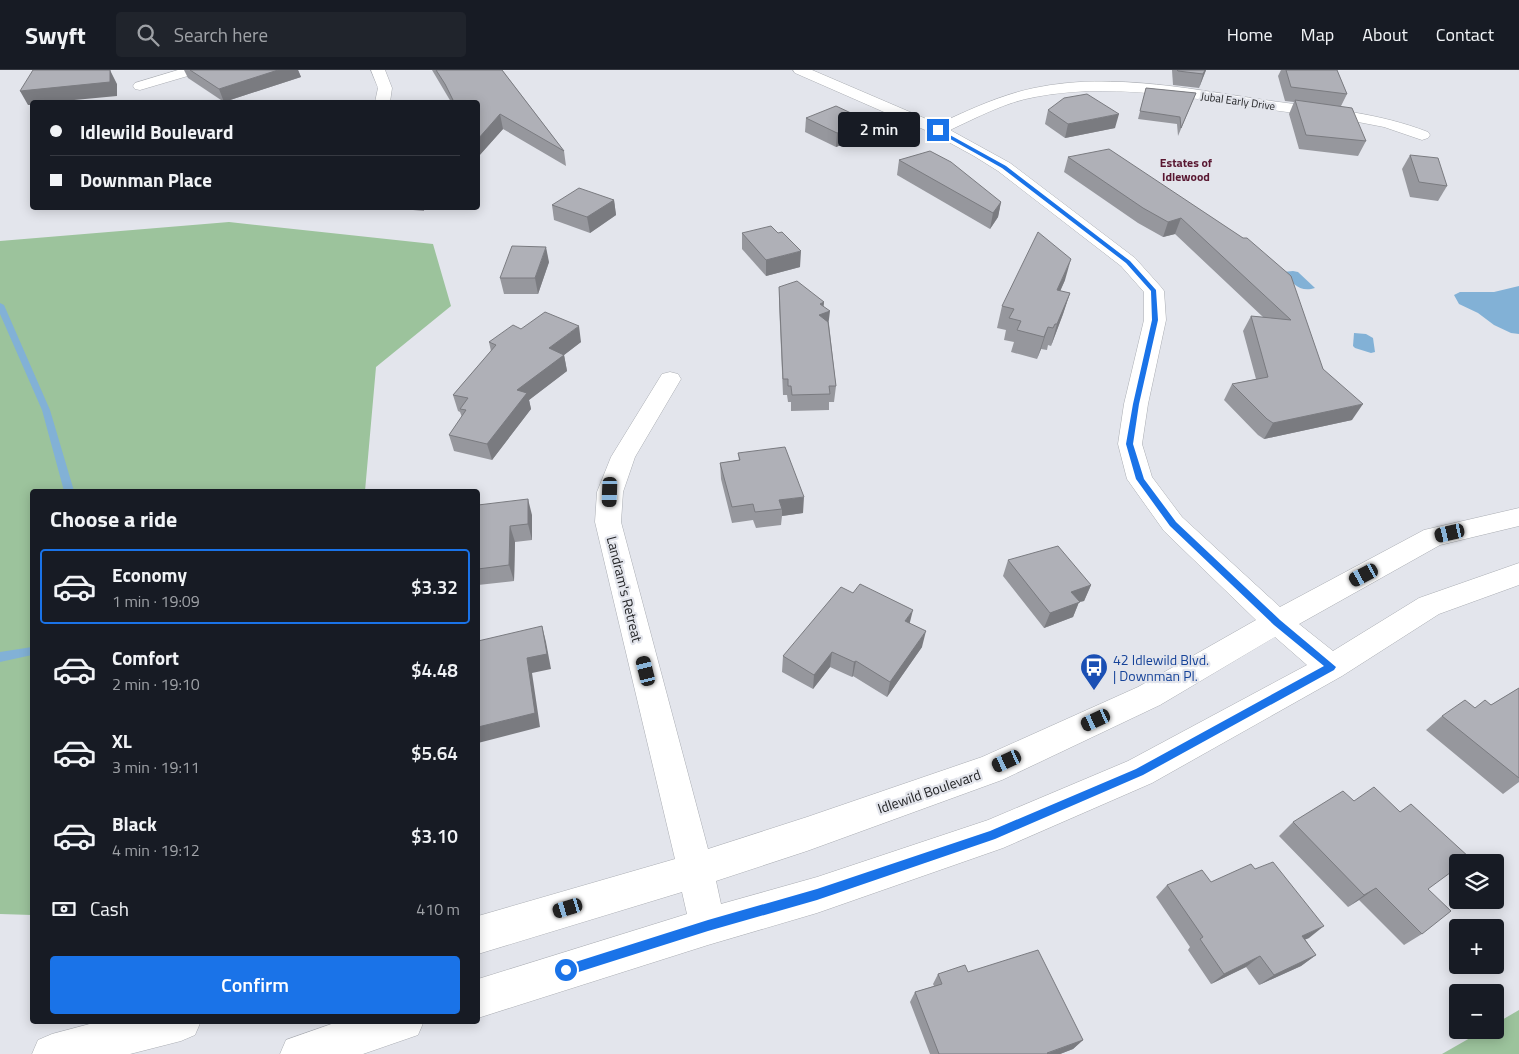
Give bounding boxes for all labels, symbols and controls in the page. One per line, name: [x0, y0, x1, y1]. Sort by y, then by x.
search box: [116, 12, 466, 57]
text: Swyft: [25, 17, 86, 53]
text: Search here: [174, 20, 268, 49]
icon: search: [134, 21, 162, 49]
text: Home: [1227, 21, 1273, 48]
text: Map: [1301, 21, 1334, 48]
text: About: [1362, 21, 1408, 48]
text: Contact: [1436, 21, 1494, 48]
street label: Jubal Early Drive: [1200, 88, 1277, 114]
callout: 2 min: [838, 112, 920, 148]
text: Idlewild Boulevard: [80, 117, 233, 146]
text: 2 min: [860, 117, 898, 141]
route end: [927, 119, 949, 141]
district label: Estates of Idlewood: [1160, 153, 1213, 186]
text: Downman Place: [80, 165, 212, 194]
car: [601, 477, 618, 507]
text: Choose a ride: [50, 502, 177, 536]
car: [1433, 522, 1466, 544]
street label: Landram's Retreat: [602, 534, 648, 644]
text: Economy: [112, 560, 187, 589]
car: [1347, 561, 1380, 589]
icon: car: [52, 564, 97, 609]
text: $3.32: [411, 572, 458, 601]
text: 1 min · 19:09: [112, 589, 200, 613]
text: Comfort: [112, 643, 179, 672]
icon: car: [52, 647, 97, 692]
place label: 42 Idlewild Blvd. | Downman Pl.: [1113, 649, 1209, 686]
bus stop icon: 42 Idlewild Blvd. | Downman Pl.: [1079, 652, 1109, 691]
text: $4.48: [411, 655, 458, 684]
car: [635, 655, 656, 687]
text: 2 min · 19:10: [112, 672, 200, 696]
car: [1079, 707, 1112, 733]
text: XL: [112, 726, 132, 755]
icon: car: [52, 730, 97, 775]
text: $5.64: [411, 738, 458, 767]
car: [990, 748, 1023, 774]
text: 3 min · 19:11: [112, 755, 200, 779]
street label: Idlewild Boulevard: [875, 764, 983, 818]
text: Black: [112, 809, 157, 838]
icon: car: [52, 813, 97, 858]
text: $3.10: [411, 821, 458, 850]
text: 4 min · 19:12: [112, 838, 200, 862]
map controls: [1449, 854, 1504, 1039]
button: layers: [1449, 854, 1504, 909]
text: Cash: [90, 894, 129, 923]
icon: cash: [50, 895, 78, 923]
car: [551, 896, 584, 920]
text: 410 m: [416, 897, 460, 921]
button: +: [1449, 919, 1504, 974]
button: Confirm: [50, 956, 460, 1014]
route start: [555, 959, 577, 981]
button: −: [1449, 984, 1504, 1039]

